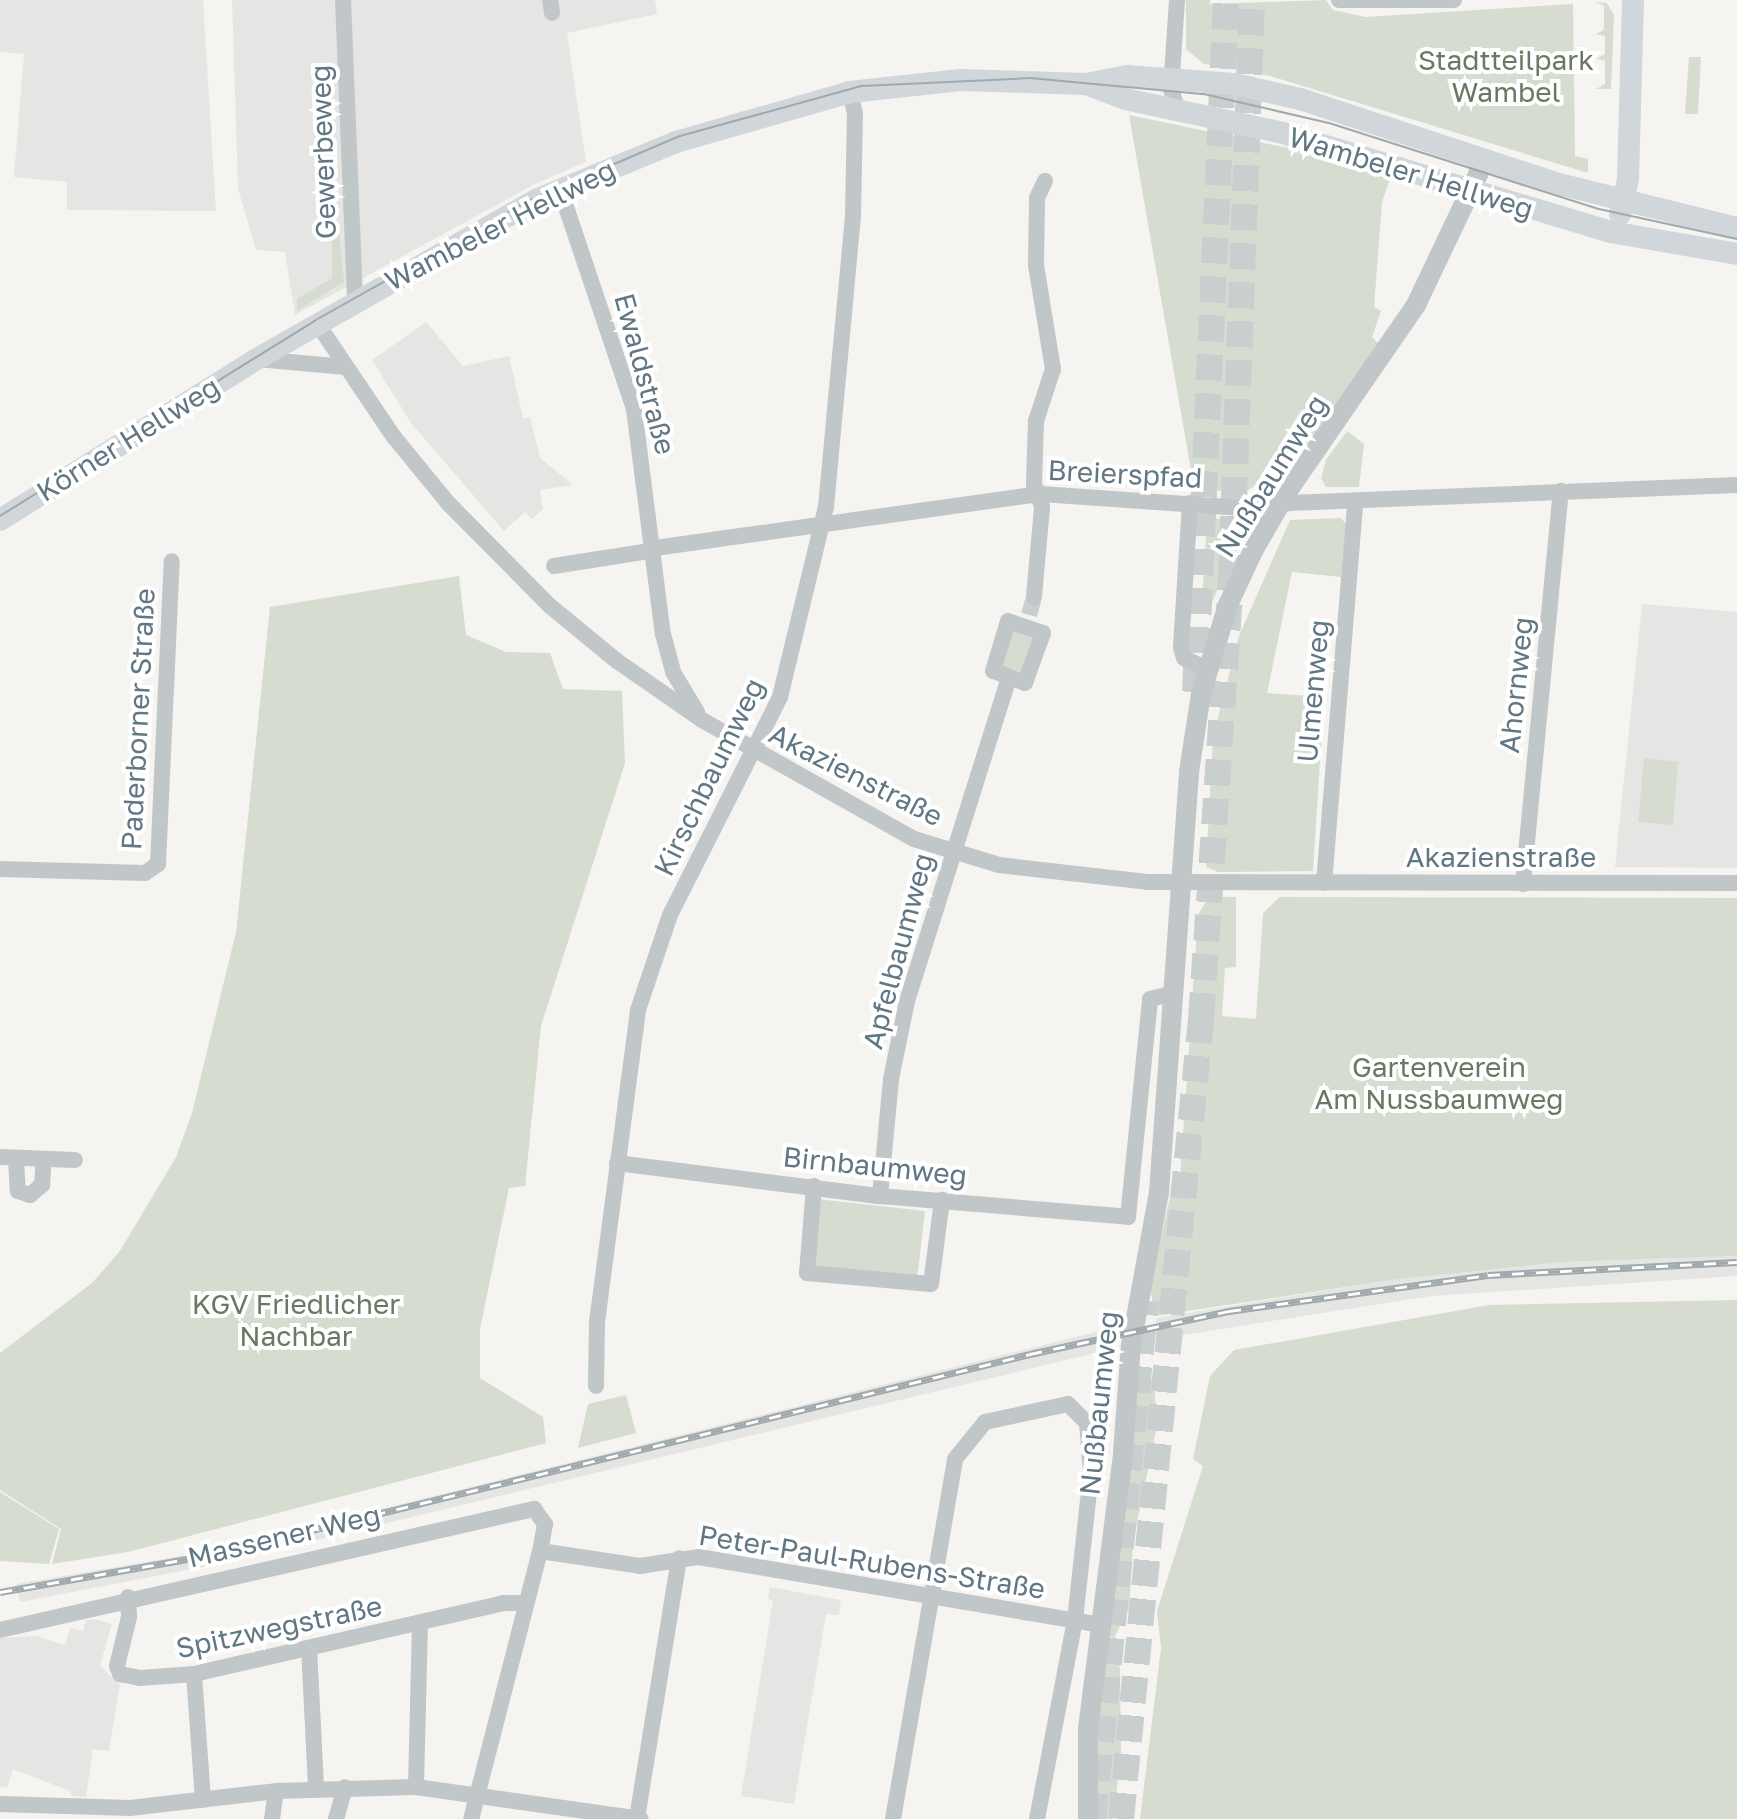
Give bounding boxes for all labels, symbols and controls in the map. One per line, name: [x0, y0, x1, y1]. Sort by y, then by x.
park label: Stadtteilpark Wambel: [1418, 43, 1594, 109]
street label: Gewerbeweg: [303, 64, 343, 240]
street label: Wambeler Hellweg: [1285, 120, 1537, 226]
street label: Wambeler Hellweg: [379, 152, 621, 298]
street label: Ewaldstraße: [607, 290, 683, 458]
street label: Körner Hellweg: [31, 369, 225, 509]
street label: Nußbaumweg: [1208, 389, 1334, 563]
street label: Breierspfad: [1047, 453, 1203, 495]
street label: Paderborner Straße: [114, 587, 162, 851]
street label: Ahornweg: [1492, 615, 1540, 755]
street label: Ulmenweg: [1290, 618, 1336, 764]
street label: Kirschbaumweg: [647, 673, 771, 881]
street label: Akazienstraße: [764, 717, 948, 833]
street label: Akazienstraße: [1406, 840, 1596, 874]
street label: Apfelbaumweg: [856, 849, 940, 1053]
park label: Gartenverein Am Nussbaumweg: [1315, 1050, 1563, 1116]
street label: Birnbaumweg: [781, 1140, 969, 1192]
park label: KGV Friedlicher Nachbar: [192, 1287, 400, 1353]
street label: Nußbaumweg: [1073, 1309, 1125, 1497]
street label: Massener Weg: [185, 1498, 383, 1574]
street label: Peter-Paul-Rubens-Straße: [697, 1518, 1047, 1606]
street label: Spitzwegstraße: [173, 1589, 385, 1665]

